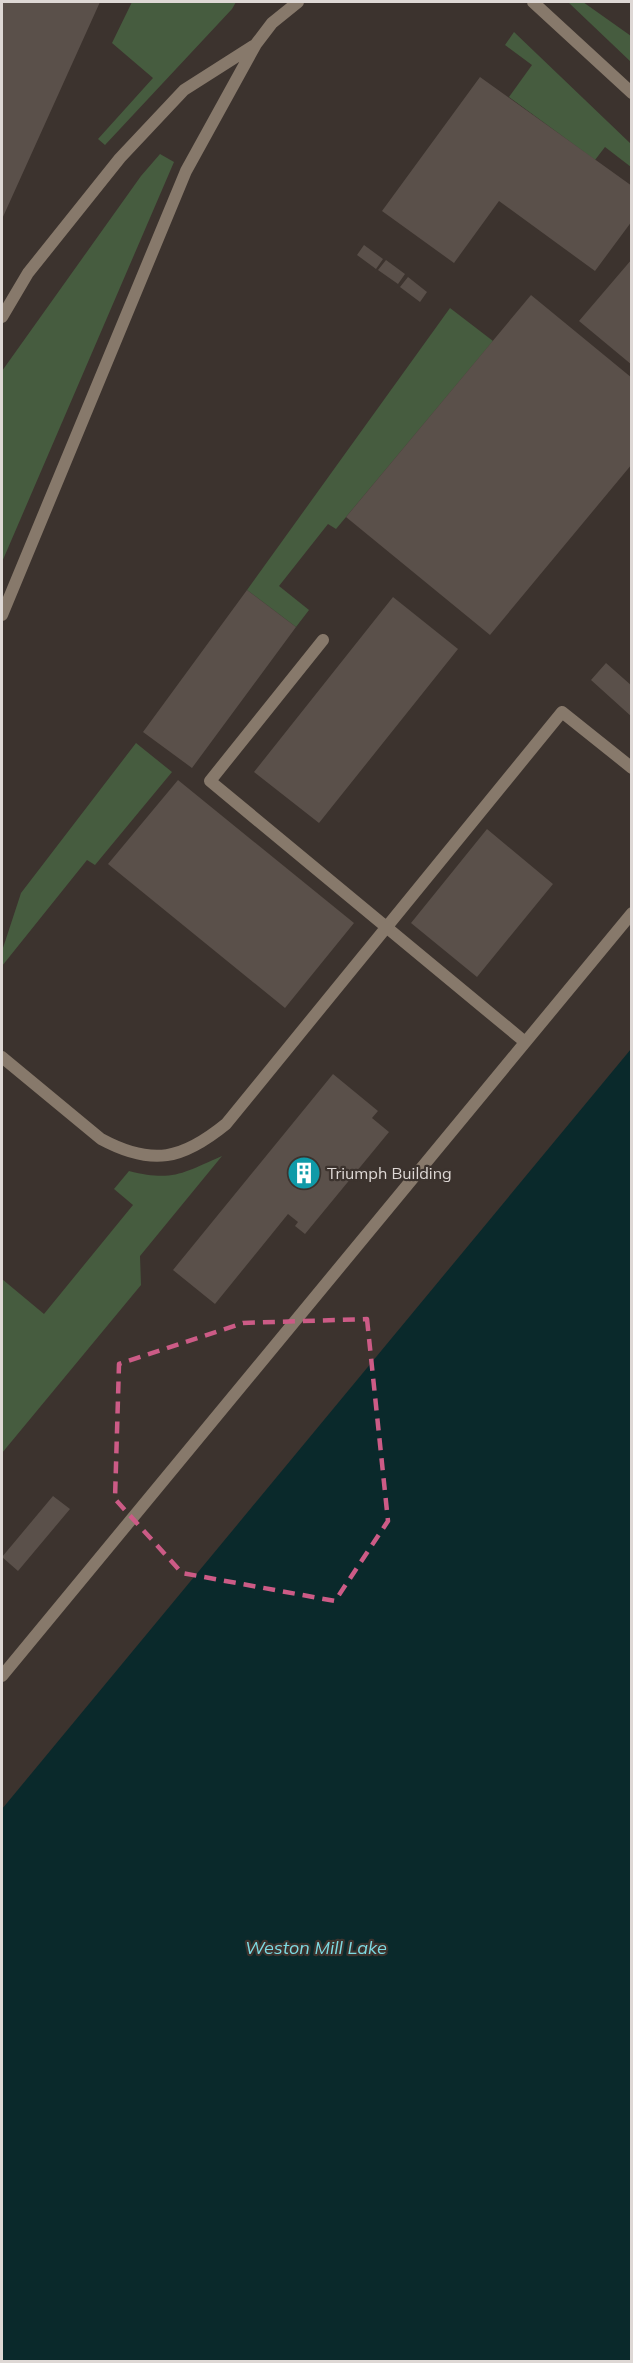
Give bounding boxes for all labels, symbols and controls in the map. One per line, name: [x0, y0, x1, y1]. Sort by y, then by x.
building icon: Triumph Building: [286, 1155, 322, 1191]
place label: Triumph Building: [327, 1163, 452, 1183]
water label: Weston Mill Lake: [245, 1936, 387, 1959]

